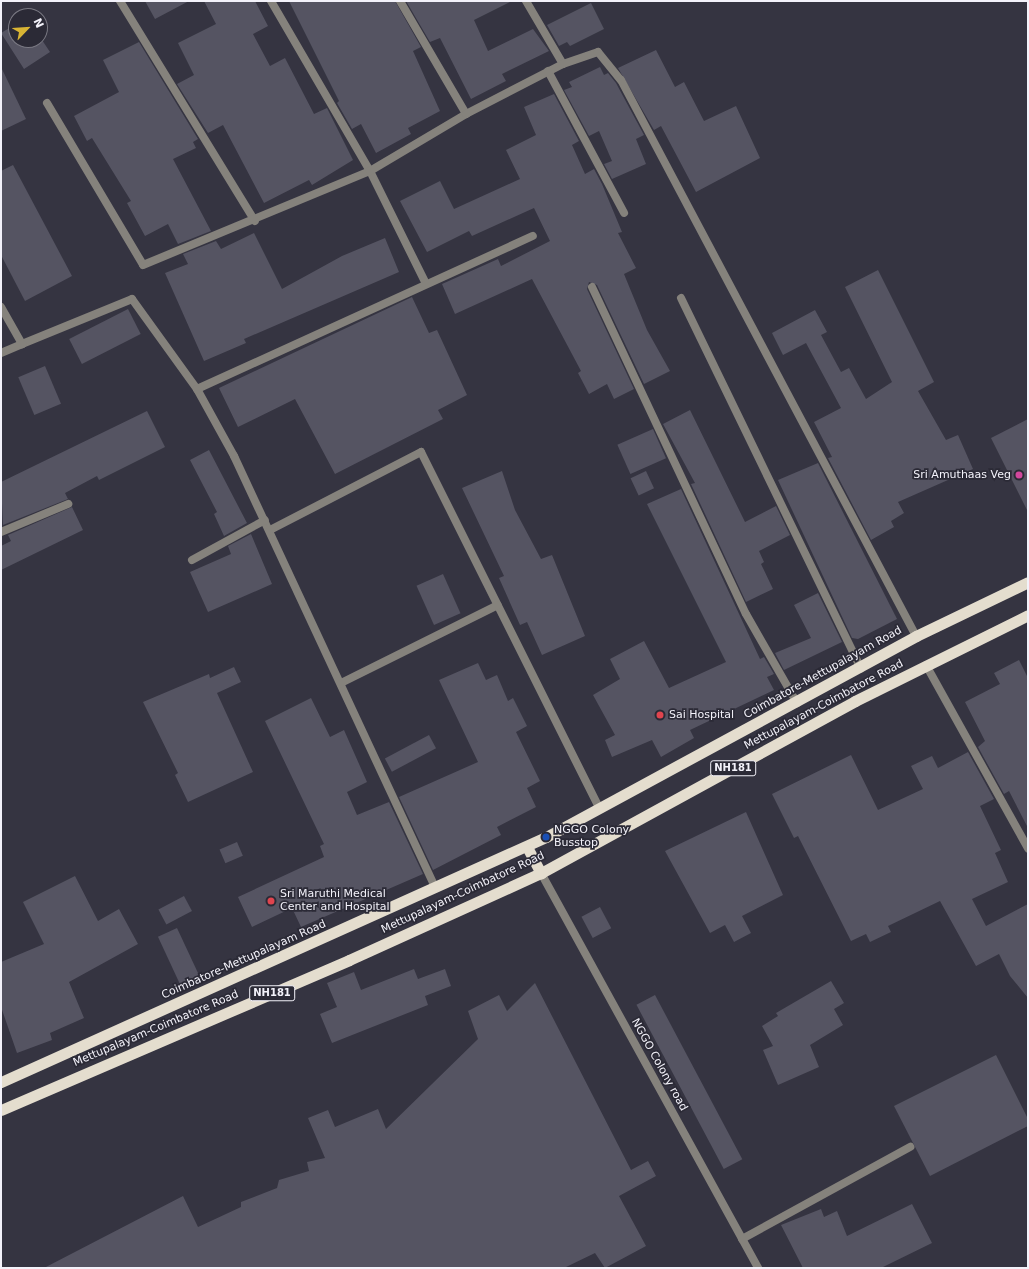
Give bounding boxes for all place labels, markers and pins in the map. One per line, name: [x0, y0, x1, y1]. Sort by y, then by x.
place label: Sri Amuthaas Veg: [913, 468, 1011, 482]
marker: Sri Amuthaas Veg: [1014, 470, 1024, 480]
place label: Sai Hospital: [669, 708, 734, 722]
marker: Sai Hospital: [654, 709, 666, 721]
place label: NGGO Colony Busstop: [554, 824, 629, 850]
marker: NGGO Colony Busstop: [541, 832, 551, 842]
place label: Sri Maruthi Medical Center and Hospital: [280, 888, 390, 914]
marker: Sri Maruthi Medical Center and Hospital: [265, 895, 277, 907]

